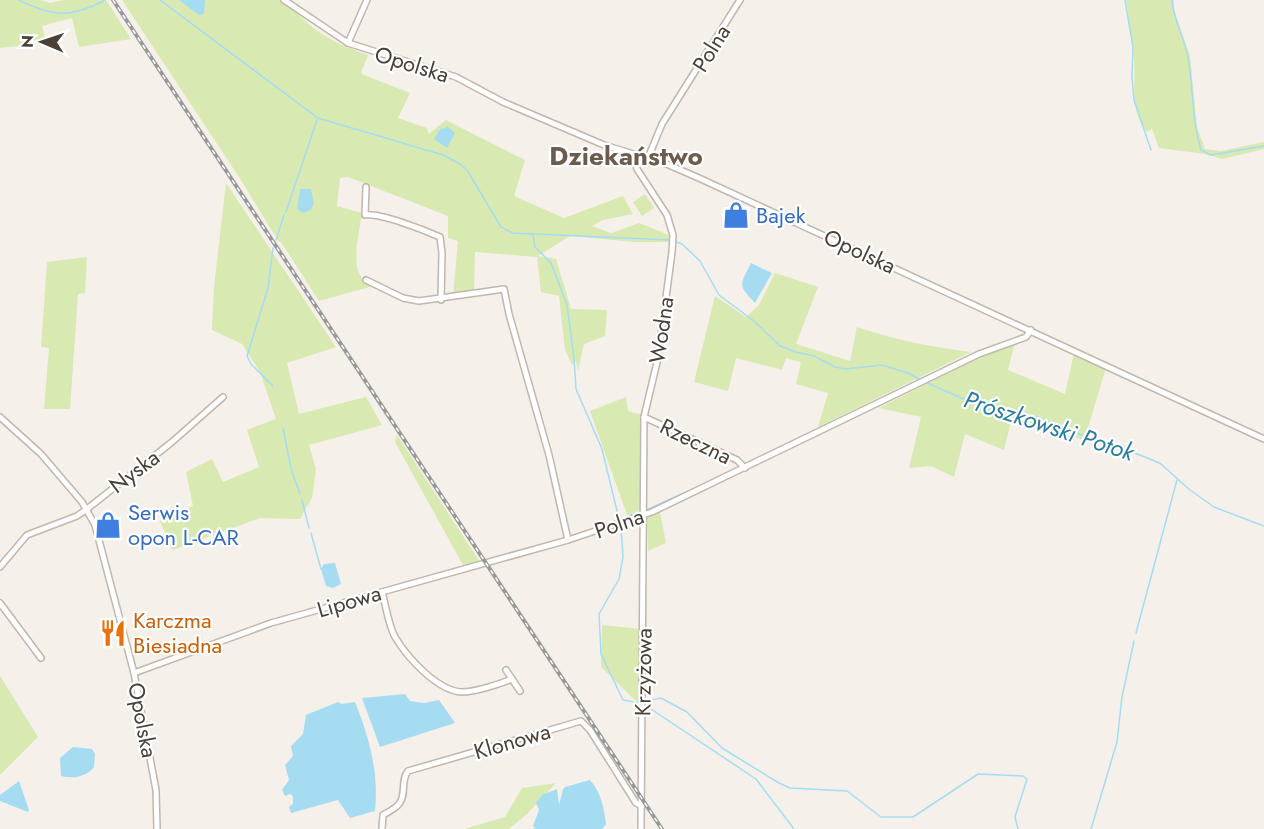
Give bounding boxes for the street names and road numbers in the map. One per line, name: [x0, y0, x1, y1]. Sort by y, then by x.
street label: Polna: [684, 18, 738, 78]
street label: Opolska: [371, 38, 453, 90]
street label: Opolska: [819, 220, 901, 282]
street label: Wodna: [641, 295, 681, 365]
street label: Rzeczna: [655, 410, 737, 472]
street label: Nyska: [102, 441, 166, 501]
street label: Polna: [590, 500, 648, 546]
street label: Lipowa: [313, 577, 385, 625]
street label: Krzyżowa: [626, 628, 660, 716]
street label: Opolska: [120, 680, 166, 760]
street label: Klonowa: [470, 715, 554, 767]

